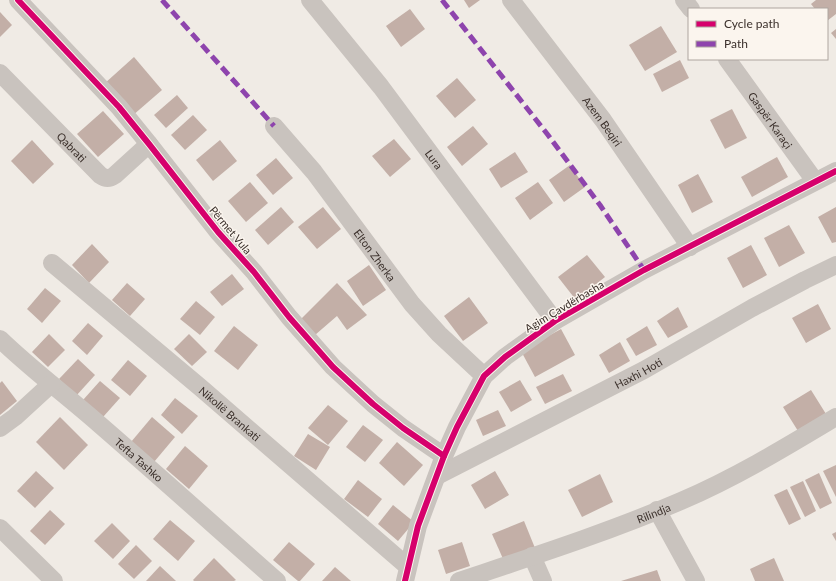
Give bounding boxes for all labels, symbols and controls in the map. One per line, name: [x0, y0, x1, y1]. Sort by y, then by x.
legend: [688, 8, 828, 60]
text: Cycle path: [724, 16, 779, 31]
text: Path: [724, 36, 748, 51]
street label: Gaspër Karaçi: [746, 89, 796, 151]
street label: Azem Beqiri: [581, 94, 625, 149]
street label: Qabrati: [55, 129, 90, 164]
street label: Lura: [423, 147, 446, 171]
street label: Përmet Vula: [207, 203, 255, 257]
street label: Elton Zherka: [352, 226, 399, 283]
street label: Agim Çavdërbasha: [522, 277, 606, 335]
street label: Haxhi Hoti: [612, 355, 664, 391]
street label: Nikollë Brankati: [197, 383, 264, 443]
street label: Tefta Tashko: [113, 435, 166, 484]
street label: Rilindja: [635, 500, 672, 525]

